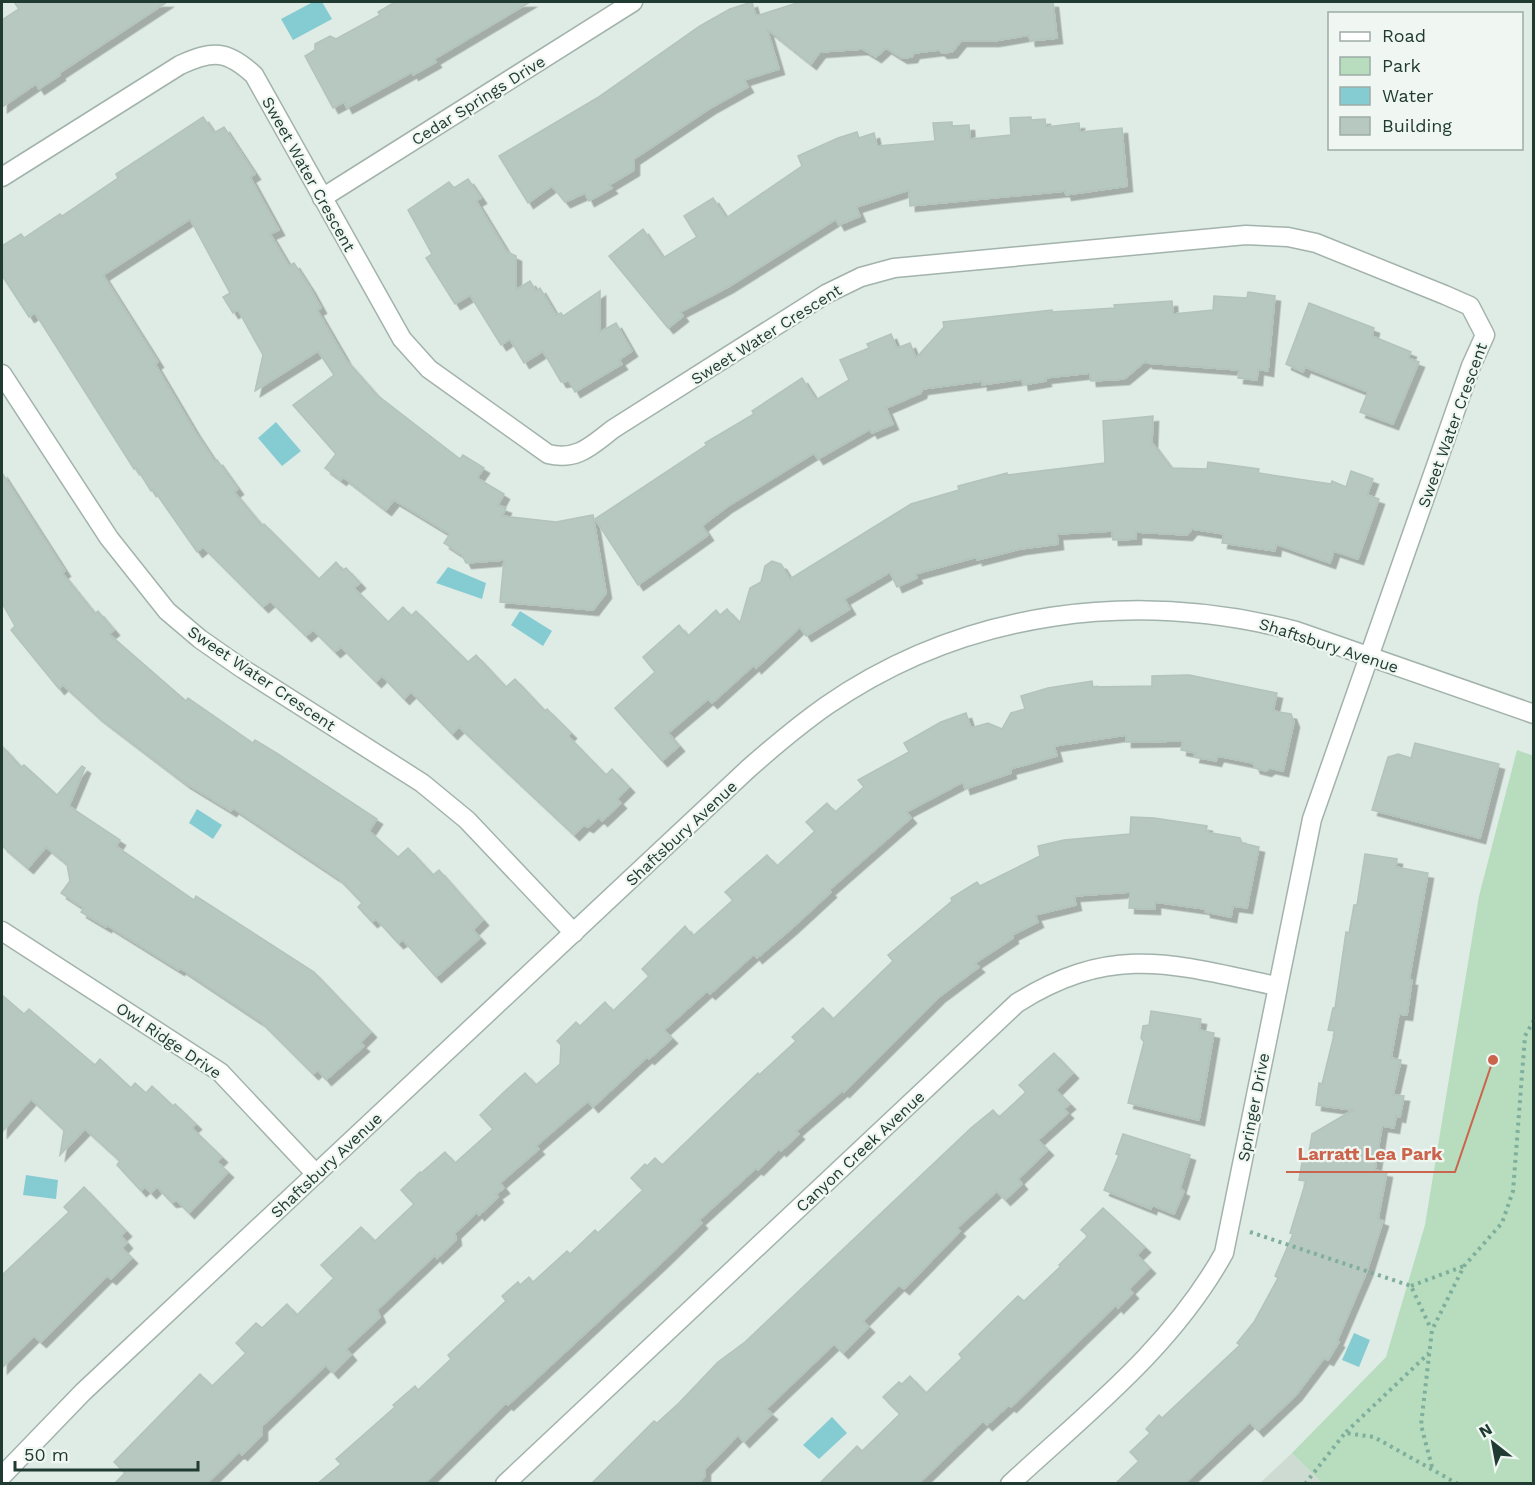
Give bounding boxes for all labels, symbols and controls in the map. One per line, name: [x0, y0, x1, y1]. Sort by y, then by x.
legend: [1328, 12, 1523, 150]
text: Road: [1382, 25, 1426, 46]
street label: Cedar Springs Drive: [408, 52, 549, 149]
text: Park: [1382, 55, 1421, 76]
text: Water: [1382, 85, 1434, 106]
street label: Sweet Water Crescent: [258, 94, 359, 255]
text: Building: [1382, 115, 1452, 136]
street label: Sweet Water Crescent: [687, 280, 845, 389]
street label: Sweet Water Crescent: [1414, 340, 1491, 510]
street label: Shaftsbury Avenue: [1257, 614, 1401, 677]
street label: Sweet Water Crescent: [184, 622, 339, 735]
street label: Shaftsbury Avenue: [622, 777, 741, 890]
street label: Owl Ridge Drive: [112, 998, 225, 1083]
street label: Springer Drive: [1234, 1051, 1273, 1163]
street label: Canyon Creek Avenue: [792, 1087, 929, 1216]
street label: Shaftsbury Avenue: [267, 1109, 386, 1222]
callout: Larratt Lea Park: [1286, 1136, 1455, 1172]
text: Larratt Lea Park: [1298, 1143, 1443, 1164]
north arrow: [1463, 1413, 1523, 1473]
text: N: [1476, 1419, 1496, 1442]
scale bar: [15, 1434, 198, 1472]
text: 50 m: [24, 1444, 69, 1465]

